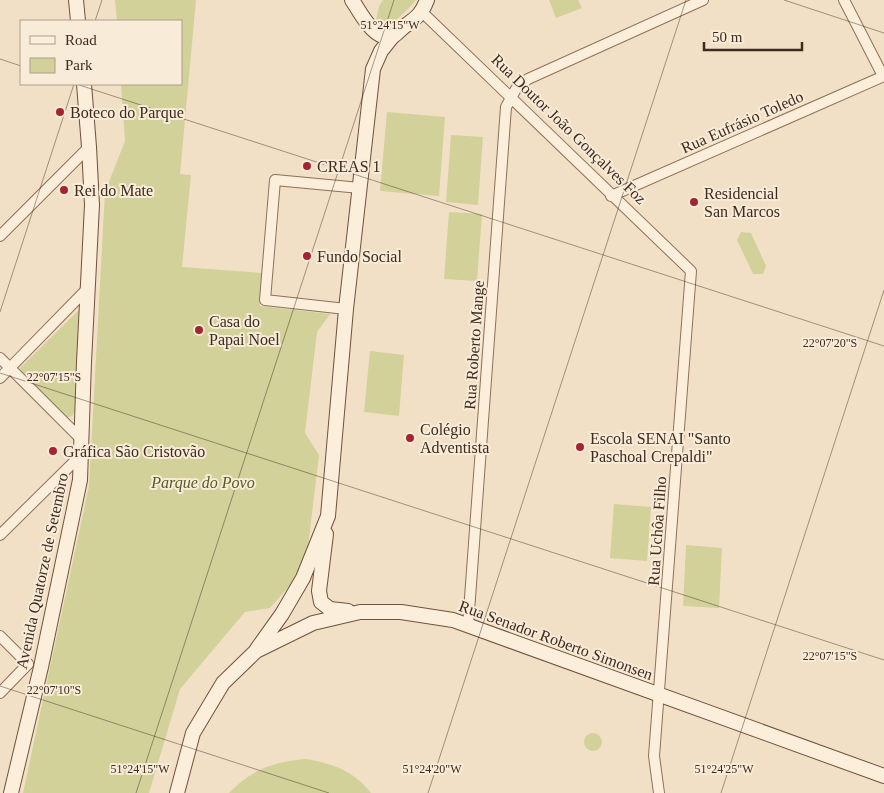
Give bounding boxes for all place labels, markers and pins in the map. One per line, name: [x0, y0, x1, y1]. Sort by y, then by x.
place label: Boteco do Parque: [70, 104, 184, 122]
marker: Boteco do Parque: [54, 106, 66, 118]
place label: CREAS 1: [317, 158, 381, 175]
marker: CREAS 1: [301, 160, 313, 172]
place label: Rei do Mate: [74, 182, 153, 199]
marker: Rei do Mate: [58, 184, 70, 196]
place label: Residencial San Marcos: [704, 185, 780, 220]
marker: Residencial San Marcos: [688, 196, 700, 208]
place label: Fundo Social: [317, 248, 402, 265]
marker: Fundo Social: [301, 250, 313, 262]
place label: Casa do Papai Noel: [209, 313, 280, 349]
marker: Casa do Papai Noel: [193, 324, 205, 336]
place label: Colégio Adventista: [420, 421, 489, 456]
place label: Escola SENAI "Santo Paschoal Crepaldi": [590, 430, 731, 466]
marker: Colégio Adventista: [404, 432, 416, 444]
marker: Escola SENAI "Santo Paschoal Crepaldi": [574, 441, 586, 453]
place label: Gráfica São Cristovão: [63, 443, 205, 460]
marker: Gráfica São Cristovão: [47, 445, 59, 457]

